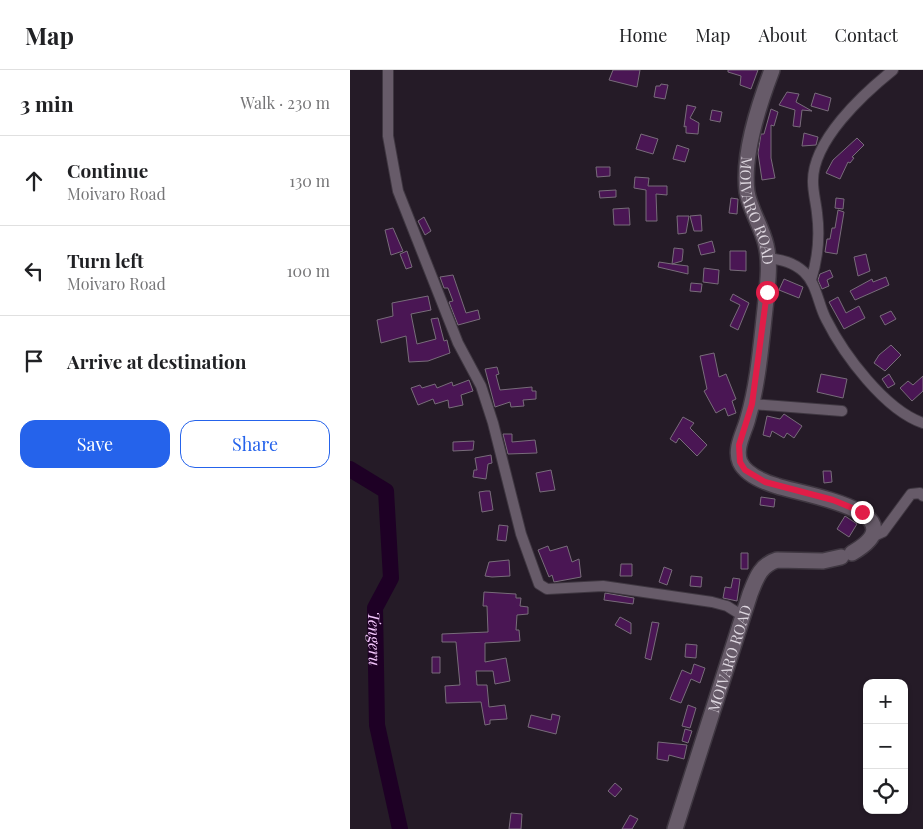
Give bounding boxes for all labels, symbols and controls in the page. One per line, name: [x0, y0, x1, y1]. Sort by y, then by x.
text: Map: [25, 19, 74, 51]
text: Home: [619, 23, 667, 47]
text: Map: [695, 23, 730, 47]
text: About: [758, 23, 807, 47]
text: Contact: [835, 23, 898, 47]
text: 3 min: [20, 89, 74, 117]
text: Walk · 230 m: [240, 92, 330, 113]
street label: MOIVARO ROAD: [736, 156, 779, 266]
text: Continue: [67, 157, 148, 183]
icon: ahead: [20, 167, 48, 195]
text: 130 m: [289, 170, 330, 191]
text: Moivaro Road: [67, 183, 166, 204]
text: Turn left: [67, 247, 144, 273]
icon: left: [20, 257, 48, 285]
text: 100 m: [287, 260, 330, 281]
text: Moivaro Road: [67, 273, 166, 294]
route start: [756, 281, 779, 304]
icon: arrive: [20, 347, 48, 375]
text: Arrive at destination: [67, 348, 247, 374]
button: Save: [20, 420, 170, 468]
button: Share: [180, 420, 330, 468]
route end: [851, 501, 874, 524]
street label: MOIVARO ROAD: [703, 602, 756, 715]
water label: Tengeru: [365, 611, 386, 666]
map controls: [863, 679, 908, 814]
button: +: [863, 679, 908, 724]
button: −: [863, 724, 908, 769]
button: locate: [863, 769, 908, 814]

